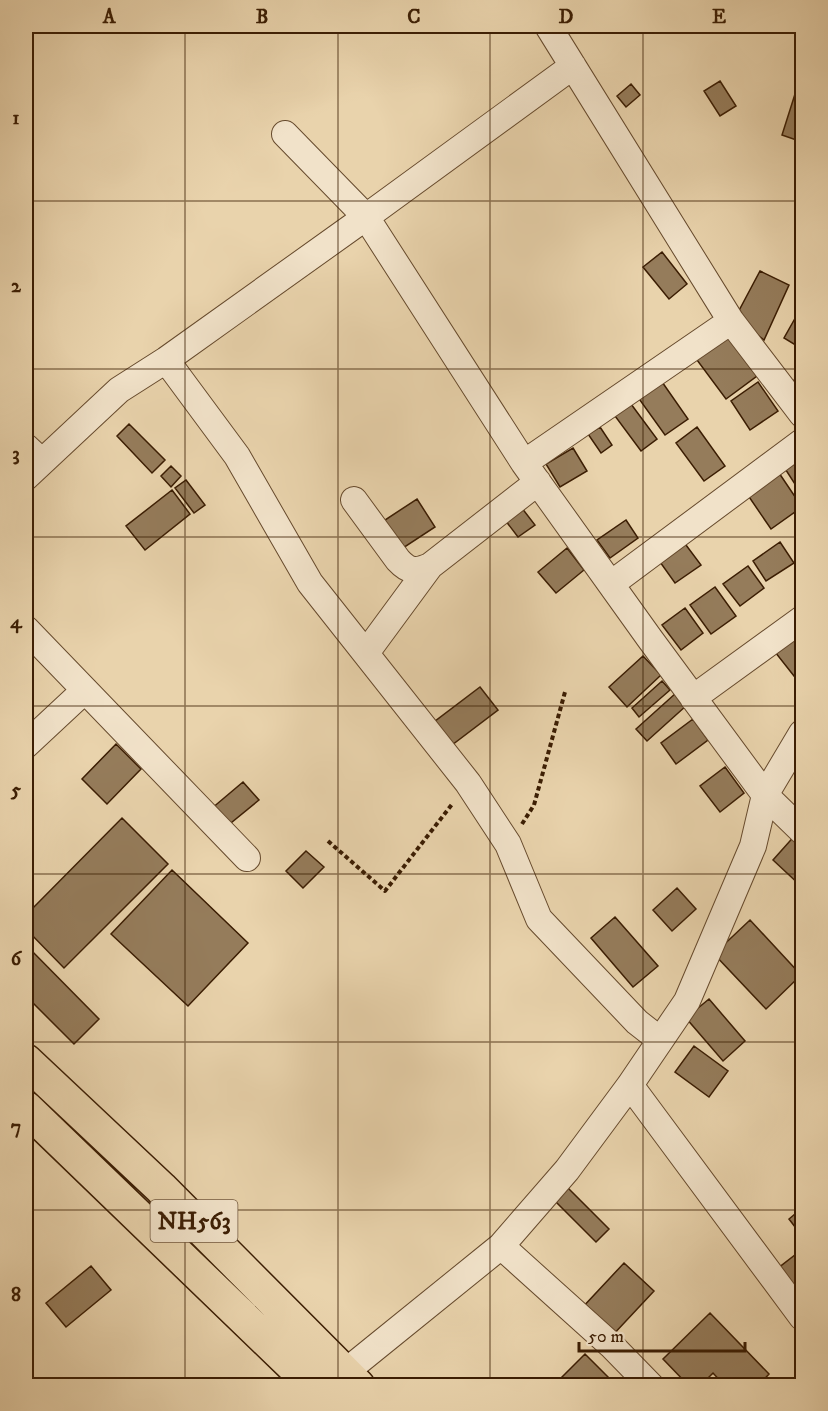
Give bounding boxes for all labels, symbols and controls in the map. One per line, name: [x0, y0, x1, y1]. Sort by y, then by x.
text: A: [102, 5, 117, 30]
text: B: [256, 5, 268, 30]
text: C: [407, 5, 421, 30]
text: D: [559, 5, 574, 30]
text: E: [712, 5, 726, 30]
text: 1: [12, 106, 20, 131]
text: 2: [11, 274, 22, 299]
text: 3: [12, 442, 20, 467]
text: 4: [10, 610, 23, 635]
text: 5: [10, 778, 21, 803]
text: 6: [11, 947, 23, 972]
text: 7: [11, 1115, 21, 1140]
road number: NH563: [150, 1200, 238, 1242]
text: 8: [11, 1283, 21, 1308]
scale bar: [579, 1315, 746, 1353]
text: 50 m: [588, 1326, 624, 1348]

